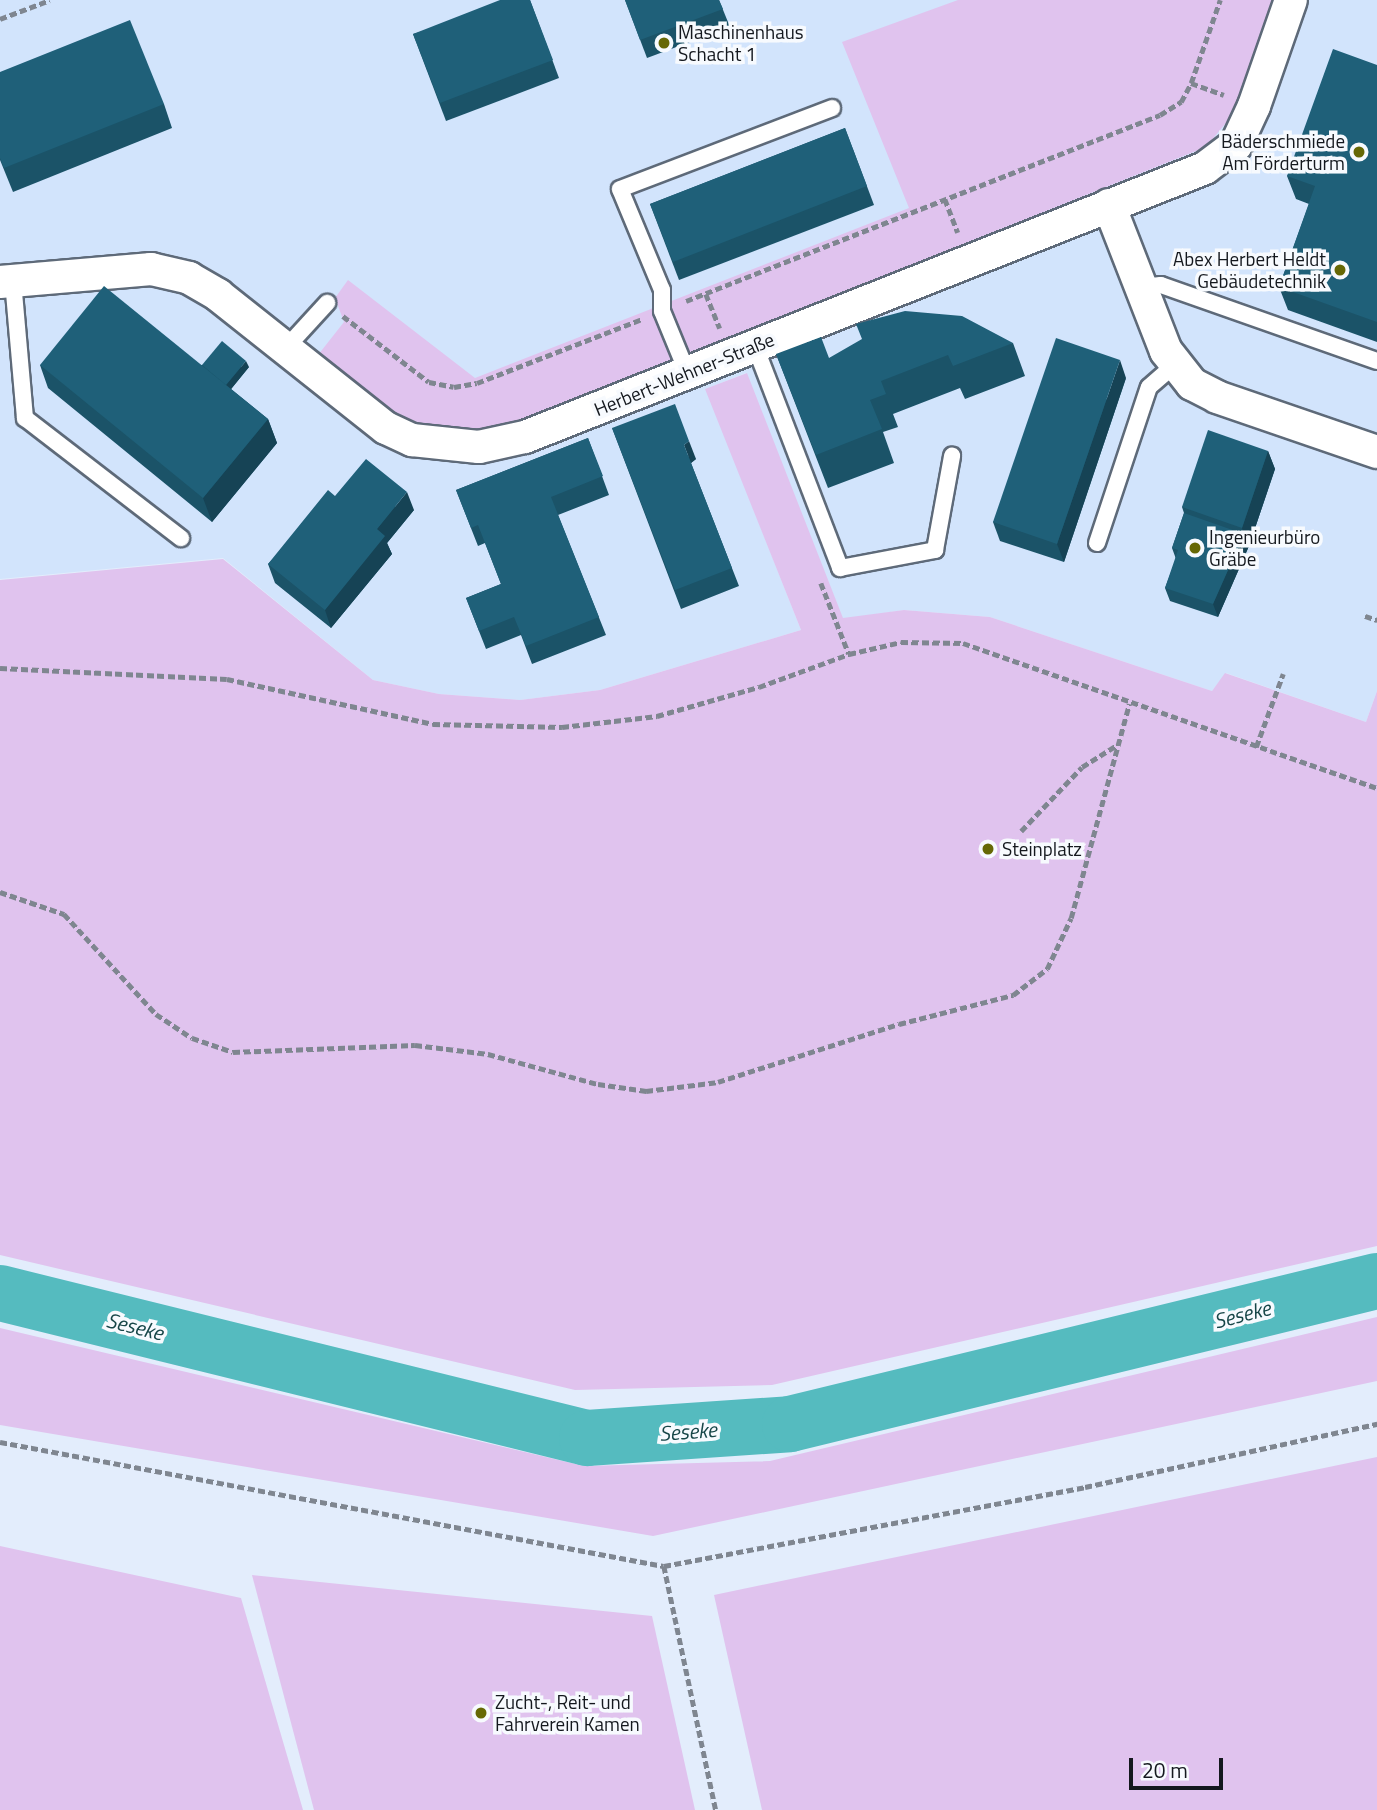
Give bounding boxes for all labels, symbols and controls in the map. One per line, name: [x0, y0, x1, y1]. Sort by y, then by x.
place label: Maschinenhaus Schacht 1: [678, 21, 804, 65]
marker: Maschinenhaus Schacht 1: [656, 35, 672, 51]
place label: Bäderschmiede Am Förderturm: [1221, 130, 1345, 174]
marker: Bäderschmiede Am Förderturm: [1351, 144, 1367, 160]
place label: Abex Herbert Heldt Gebäudetechnik: [1173, 248, 1326, 292]
marker: Abex Herbert Heldt Gebäudetechnik: [1332, 262, 1348, 278]
street label: Herbert-Wehner-Straße: [591, 327, 777, 421]
place label: Ingenieurbüro Gräbe: [1209, 526, 1320, 570]
marker: Ingenieurbüro Gräbe: [1187, 540, 1203, 556]
place label: Steinplatz: [1002, 838, 1082, 860]
marker: Steinplatz: [980, 841, 996, 857]
water label: Seseke: [1211, 1295, 1273, 1333]
water label: Seseke: [104, 1307, 166, 1345]
water label: Seseke: [658, 1416, 718, 1446]
place label: Zucht-, Reit- und Fahrverein Kamen: [495, 1691, 640, 1735]
marker: Zucht-, Reit- und Fahrverein Kamen: [473, 1705, 489, 1721]
scale bar: [1132, 1744, 1226, 1788]
text: 20 m: [1142, 1754, 1188, 1786]

